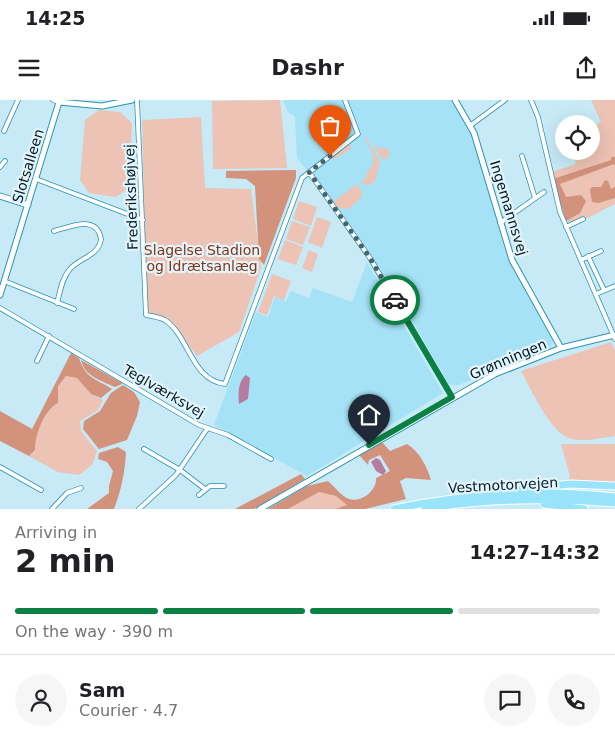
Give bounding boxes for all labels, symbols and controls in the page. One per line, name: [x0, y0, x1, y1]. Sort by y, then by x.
text: 14:25: [25, 7, 85, 29]
icon: menu: [15, 54, 43, 82]
icon: share: [572, 54, 600, 82]
text: Dashr: [271, 55, 344, 80]
pin: [309, 105, 351, 156]
icon: bag: [316, 112, 344, 140]
map controls: [555, 115, 600, 160]
button: locate: [555, 115, 600, 160]
street label: Slotsalleen: [9, 127, 47, 205]
street label: Frederikshøjvej: [121, 144, 141, 250]
street label: Ingemannsvej: [487, 159, 531, 257]
park label: Slagelse Stadion og Idrætsanlæg: [144, 242, 260, 274]
courier: [370, 275, 420, 325]
icon: car: [381, 286, 409, 314]
street label: Grønningen: [467, 336, 549, 382]
street label: Teglværksvej: [119, 361, 208, 421]
pin: [348, 394, 390, 445]
icon: home: [355, 401, 383, 429]
street label: Vestmotorvejen: [448, 474, 558, 496]
text: Arriving in: [15, 523, 97, 542]
text: 14:27–14:32: [470, 541, 600, 563]
text: 2 min: [15, 542, 116, 580]
text: On the way · 390 m: [15, 622, 173, 641]
button: person: [15, 674, 67, 726]
button: chat: [484, 674, 536, 726]
button: phone: [548, 674, 600, 726]
text: Sam: [79, 679, 125, 701]
text: Courier · 4.7: [79, 701, 178, 720]

